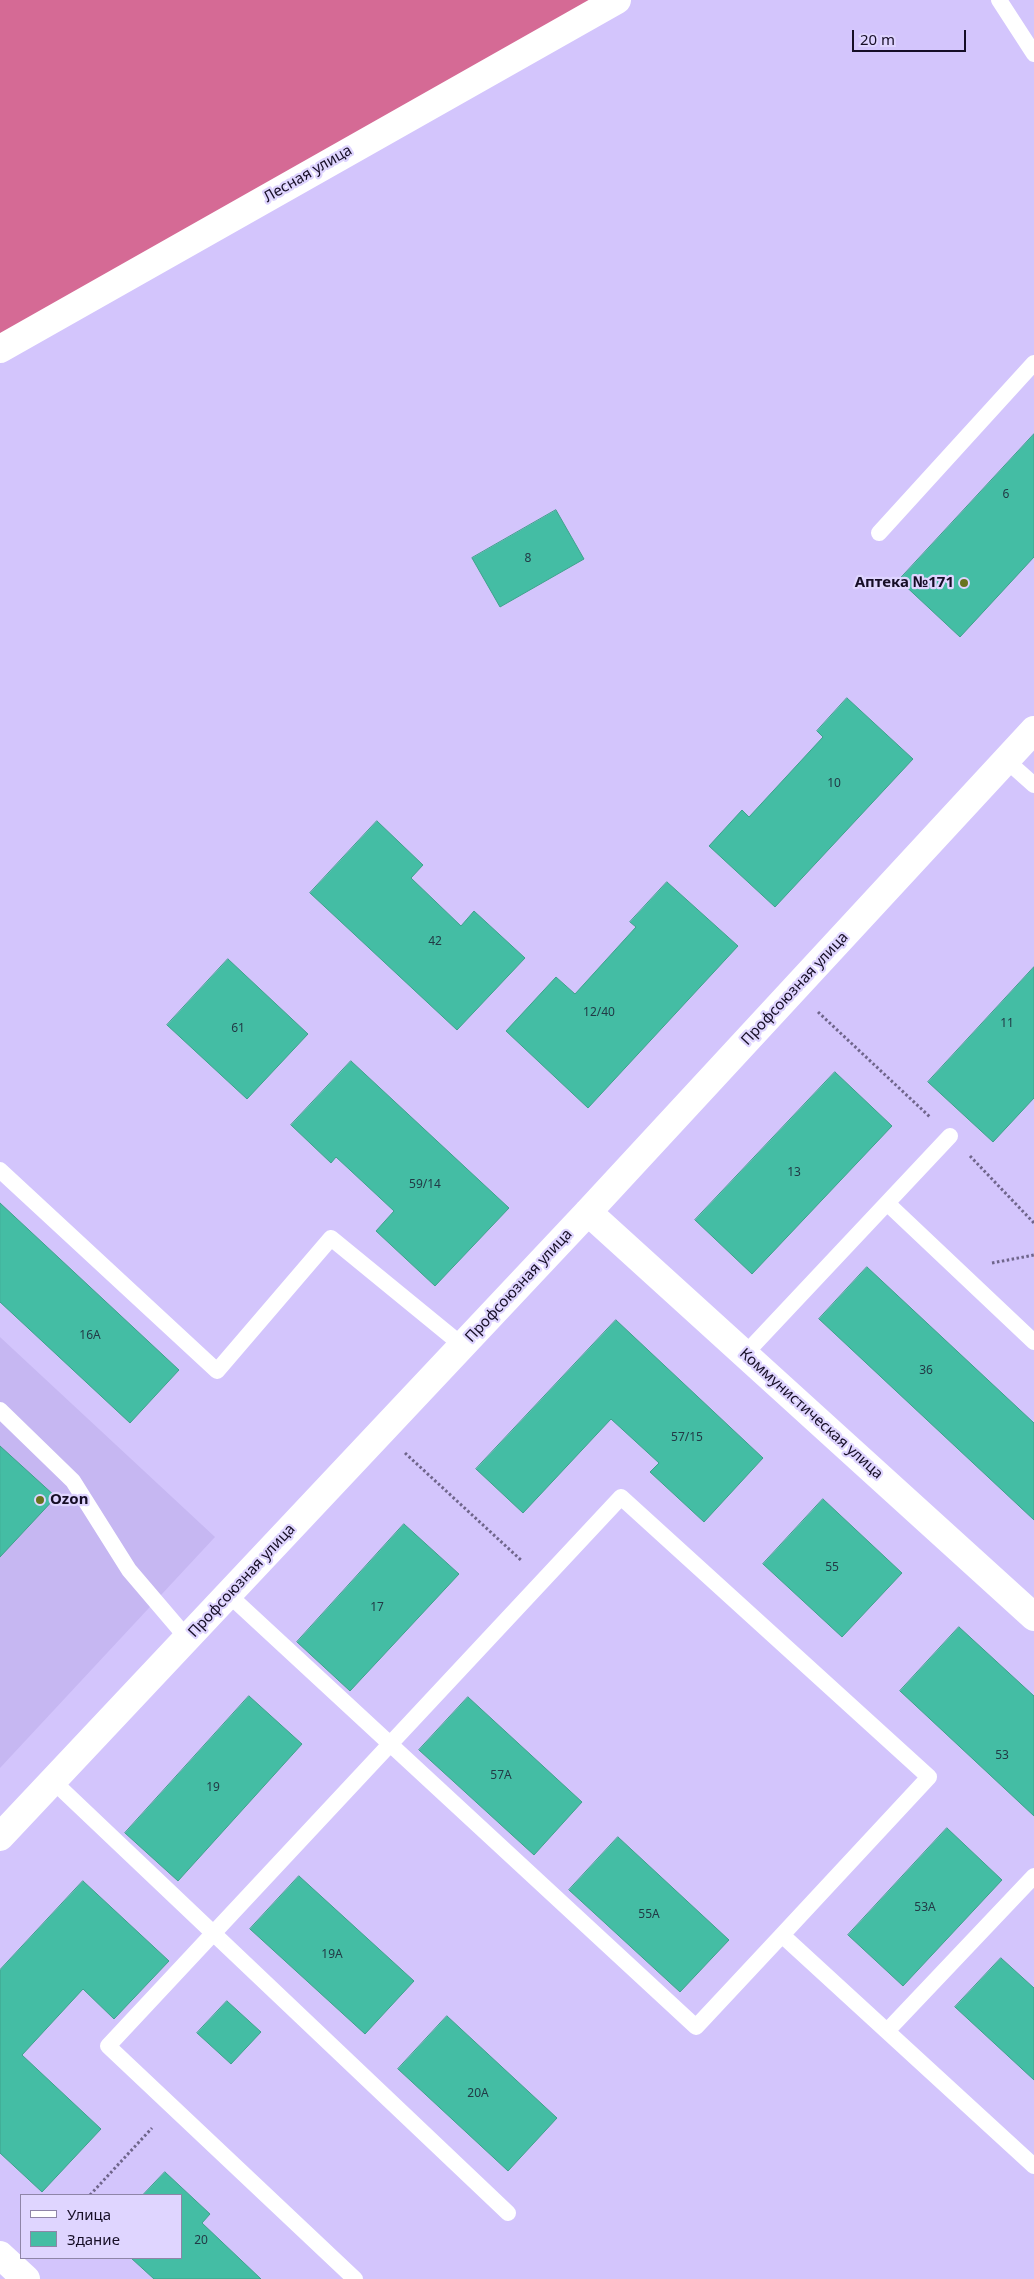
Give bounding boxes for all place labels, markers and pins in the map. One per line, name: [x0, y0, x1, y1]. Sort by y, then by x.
place label: Аптека №171: [855, 574, 954, 592]
marker: Аптека №171: [958, 577, 970, 589]
place label: Ozon: [50, 1491, 88, 1509]
marker: Ozon: [34, 1494, 46, 1506]

